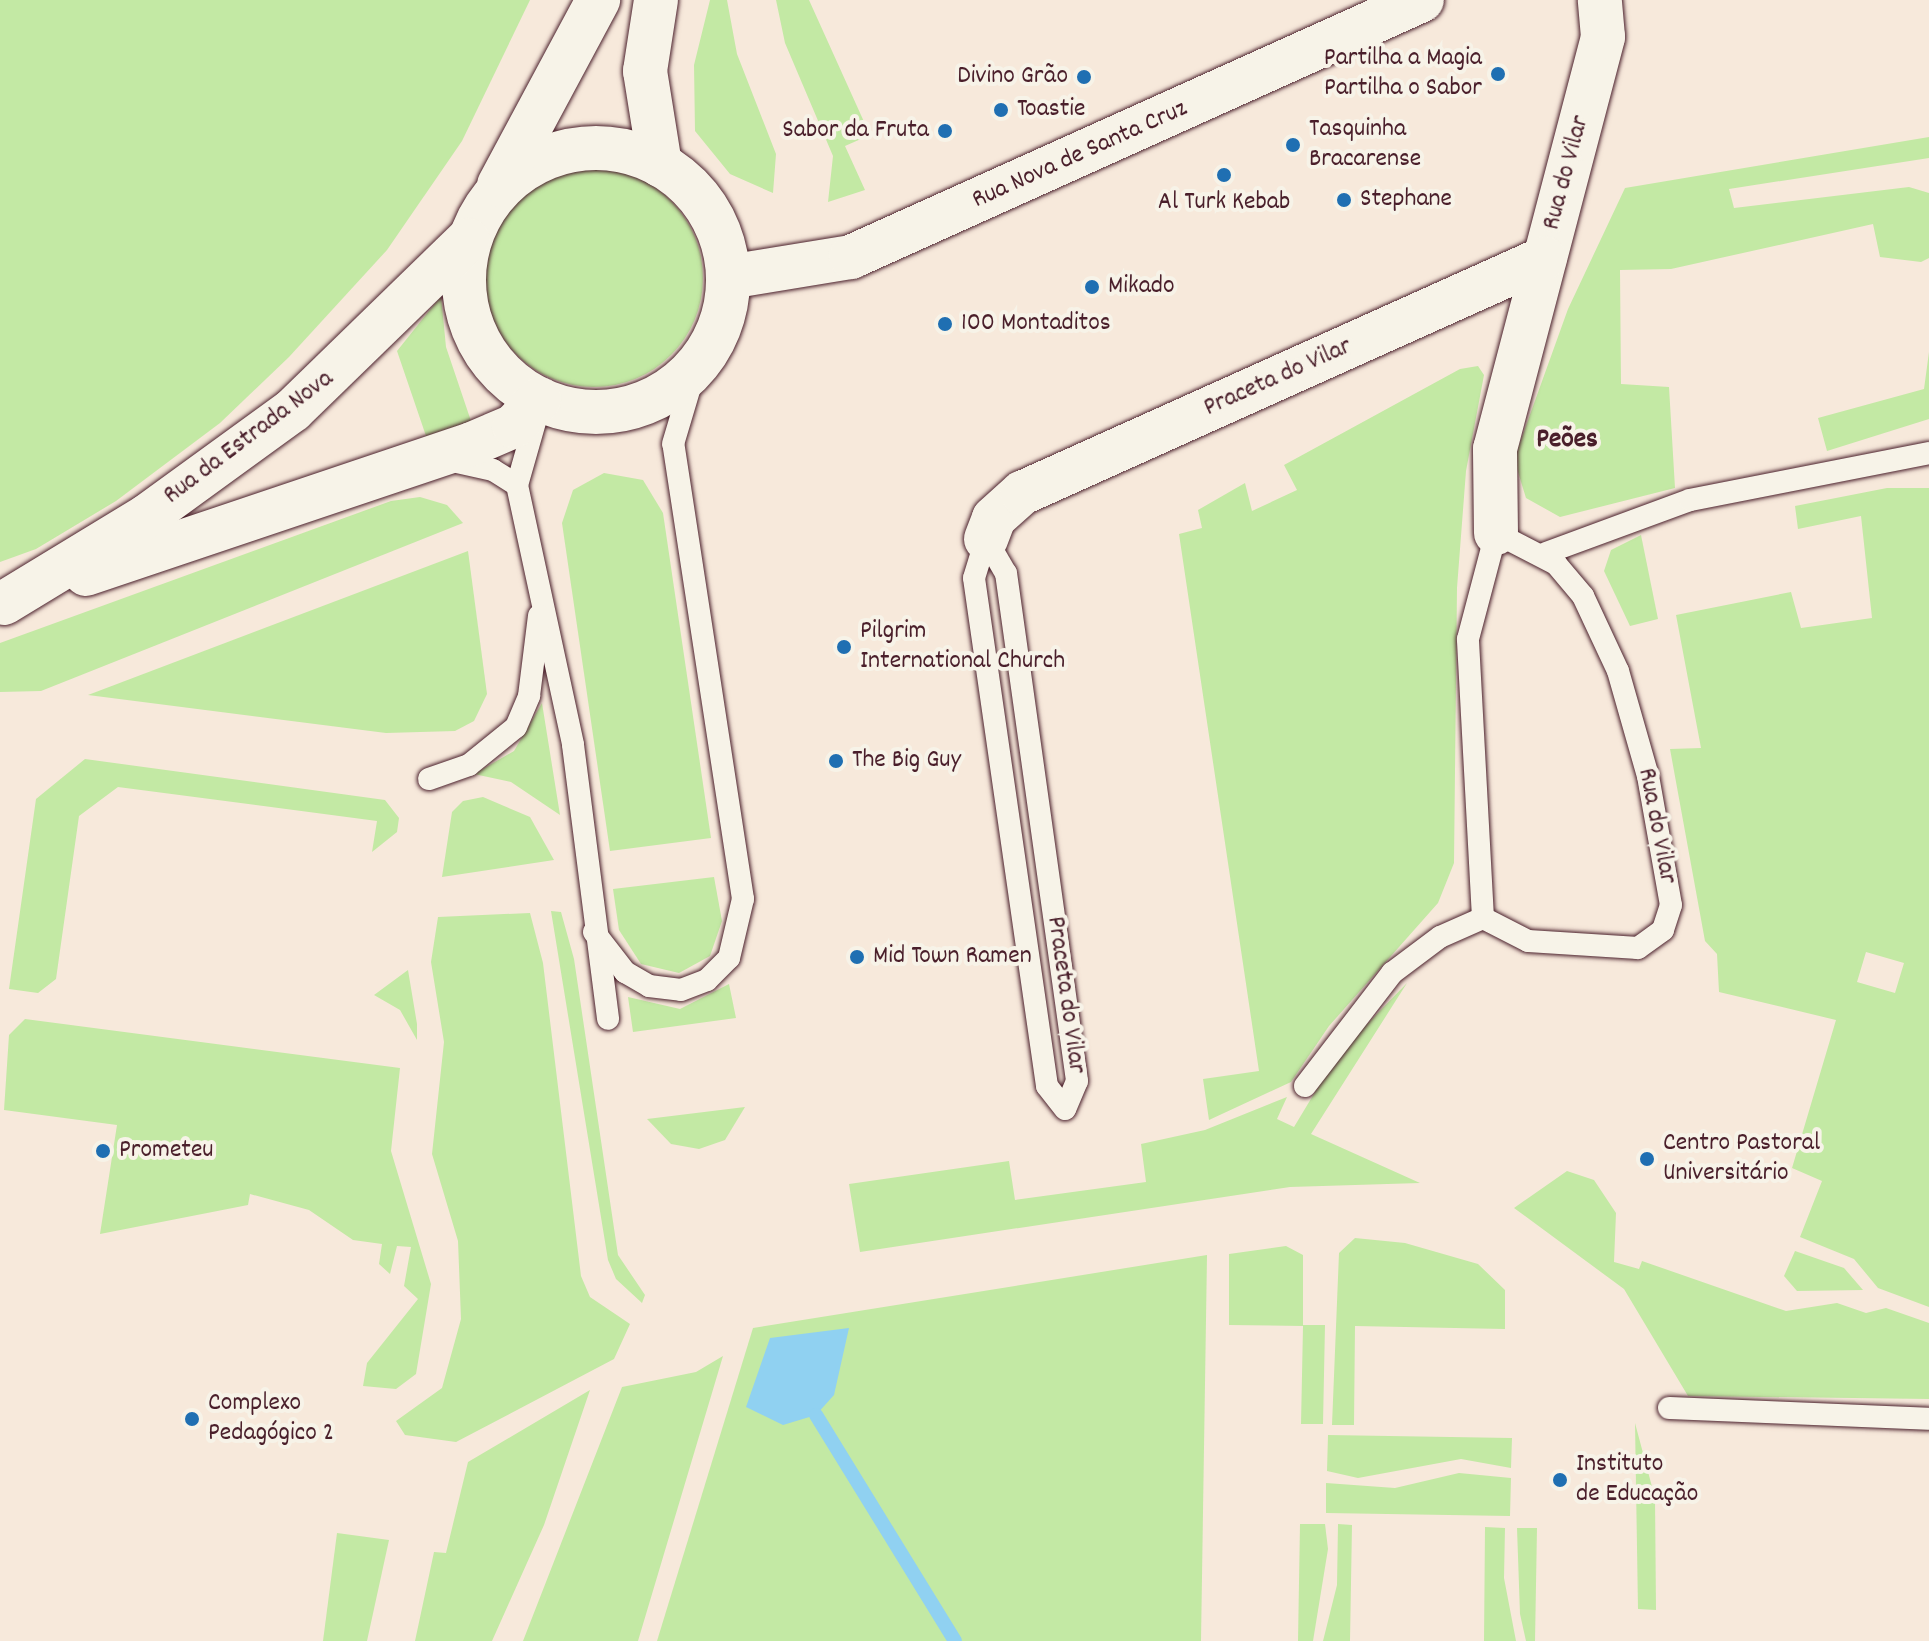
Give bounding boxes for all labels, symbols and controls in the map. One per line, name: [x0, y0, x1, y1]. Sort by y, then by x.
place label: Partilha a Magia Partilha o Sabor: [1324, 43, 1482, 104]
place label: Divino Grão: [957, 61, 1068, 93]
marker: Partilha a Magia Partilha o Sabor: [1489, 65, 1507, 83]
marker: Divino Grão: [1075, 68, 1093, 86]
street label: Rua Nova de Santa Cruz: [968, 94, 1192, 216]
place label: Toastie: [1017, 94, 1086, 126]
marker: Toastie: [992, 101, 1010, 119]
street label: Rua do Vilar: [1537, 112, 1597, 234]
place label: Tasquinha Bracarense: [1309, 114, 1421, 176]
place label: Sabor da Fruta: [782, 115, 929, 147]
marker: Sabor da Fruta: [936, 122, 954, 140]
marker: Tasquinha Bracarense: [1284, 136, 1302, 154]
marker: Al Turk Kebab: [1215, 166, 1233, 184]
place label: Stephane: [1360, 184, 1452, 216]
place label: Al Turk Kebab: [1158, 187, 1290, 219]
marker: Stephane: [1335, 191, 1353, 209]
place label: Mikado: [1108, 271, 1175, 303]
marker: Mikado: [1083, 278, 1101, 296]
place label: 100 Montaditos: [961, 308, 1111, 340]
marker: 100 Montaditos: [936, 315, 954, 333]
street label: Praceta do Vilar: [1199, 332, 1357, 424]
street label: Rua da Estrada Nova: [158, 364, 340, 512]
district label: Peões: [1536, 424, 1598, 458]
place label: Pilgrim International Church: [860, 616, 1065, 678]
marker: Pilgrim International Church: [835, 638, 853, 656]
place label: The Big Guy: [852, 745, 961, 777]
marker: The Big Guy: [827, 752, 845, 770]
street label: Rua do Vilar: [1630, 766, 1682, 886]
street label: Praceta do Vilar: [1039, 914, 1091, 1076]
place label: Mid Town Ramen: [873, 941, 1032, 973]
marker: Mid Town Ramen: [848, 948, 866, 966]
place label: Centro Pastoral Universitário: [1663, 1128, 1820, 1190]
place label: Prometeu: [119, 1135, 214, 1167]
marker: Prometeu: [94, 1142, 112, 1160]
marker: Centro Pastoral Universitário: [1638, 1150, 1656, 1168]
place label: Complexo Pedagógico 2: [208, 1388, 334, 1450]
marker: Complexo Pedagógico 2: [183, 1410, 201, 1428]
place label: Instituto de Educação: [1576, 1449, 1698, 1510]
marker: Instituto de Educação: [1551, 1471, 1569, 1489]

